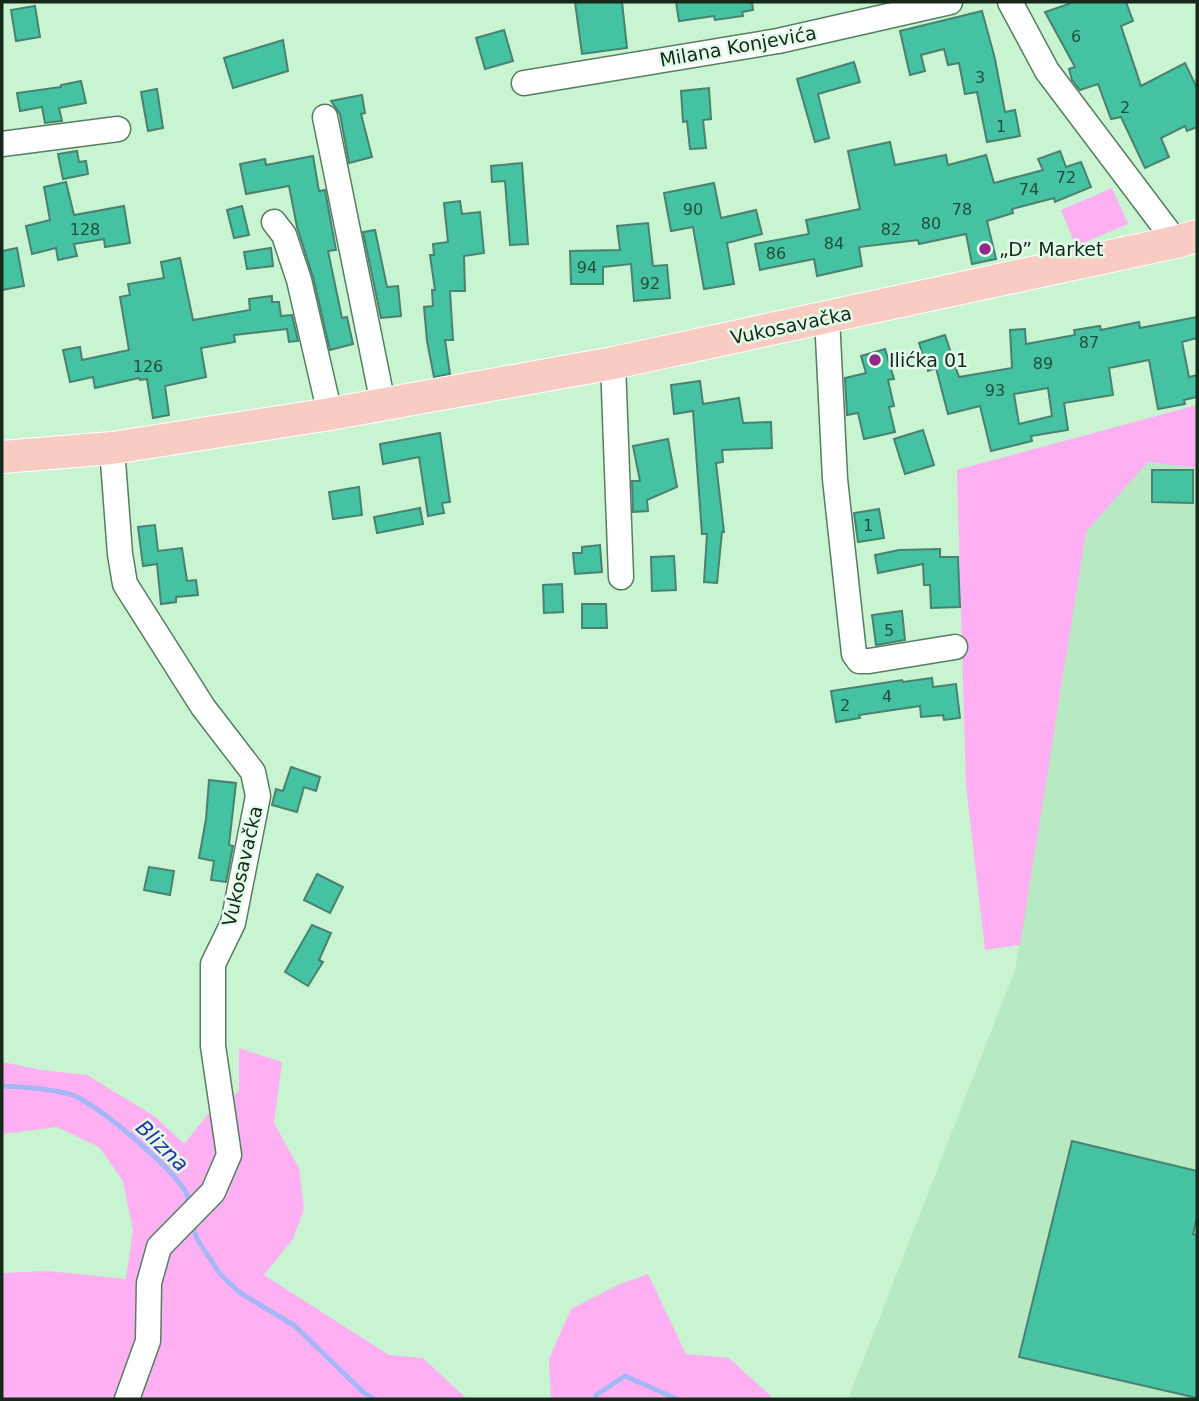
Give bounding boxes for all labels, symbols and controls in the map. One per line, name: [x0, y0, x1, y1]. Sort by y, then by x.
street label: Milana Konjevića: [658, 21, 818, 71]
house number: 6: [1071, 27, 1081, 46]
house number: 3: [975, 68, 985, 87]
house number: 2: [1120, 98, 1130, 117]
house number: 1: [996, 117, 1006, 136]
house number: 72: [1056, 168, 1076, 187]
house number: 74: [1019, 180, 1039, 199]
house number: 90: [683, 200, 703, 219]
house number: 78: [952, 200, 972, 219]
house number: 80: [921, 214, 941, 233]
house number: 128: [70, 220, 100, 239]
house number: 82: [881, 220, 901, 239]
house number: 84: [824, 234, 844, 253]
place label: „D” Market: [999, 238, 1103, 260]
marker: „D” Market: [977, 241, 993, 257]
house number: 86: [766, 244, 786, 263]
house number: 94: [577, 258, 597, 277]
house number: 92: [640, 274, 660, 293]
street label: Vukosavačka: [729, 301, 853, 349]
house number: 87: [1079, 333, 1099, 352]
place label: Ilićka 01: [889, 349, 968, 371]
marker: Ilićka 01: [867, 352, 883, 368]
house number: 89: [1033, 354, 1053, 373]
house number: 126: [133, 357, 163, 376]
house number: 93: [985, 381, 1005, 400]
house number: 1: [863, 516, 873, 535]
house number: 5: [884, 621, 894, 640]
house number: 4: [882, 687, 892, 706]
house number: 2: [840, 696, 850, 715]
street label: Vukosavačka: [217, 804, 267, 928]
water label: Blizna: [131, 1115, 193, 1177]

